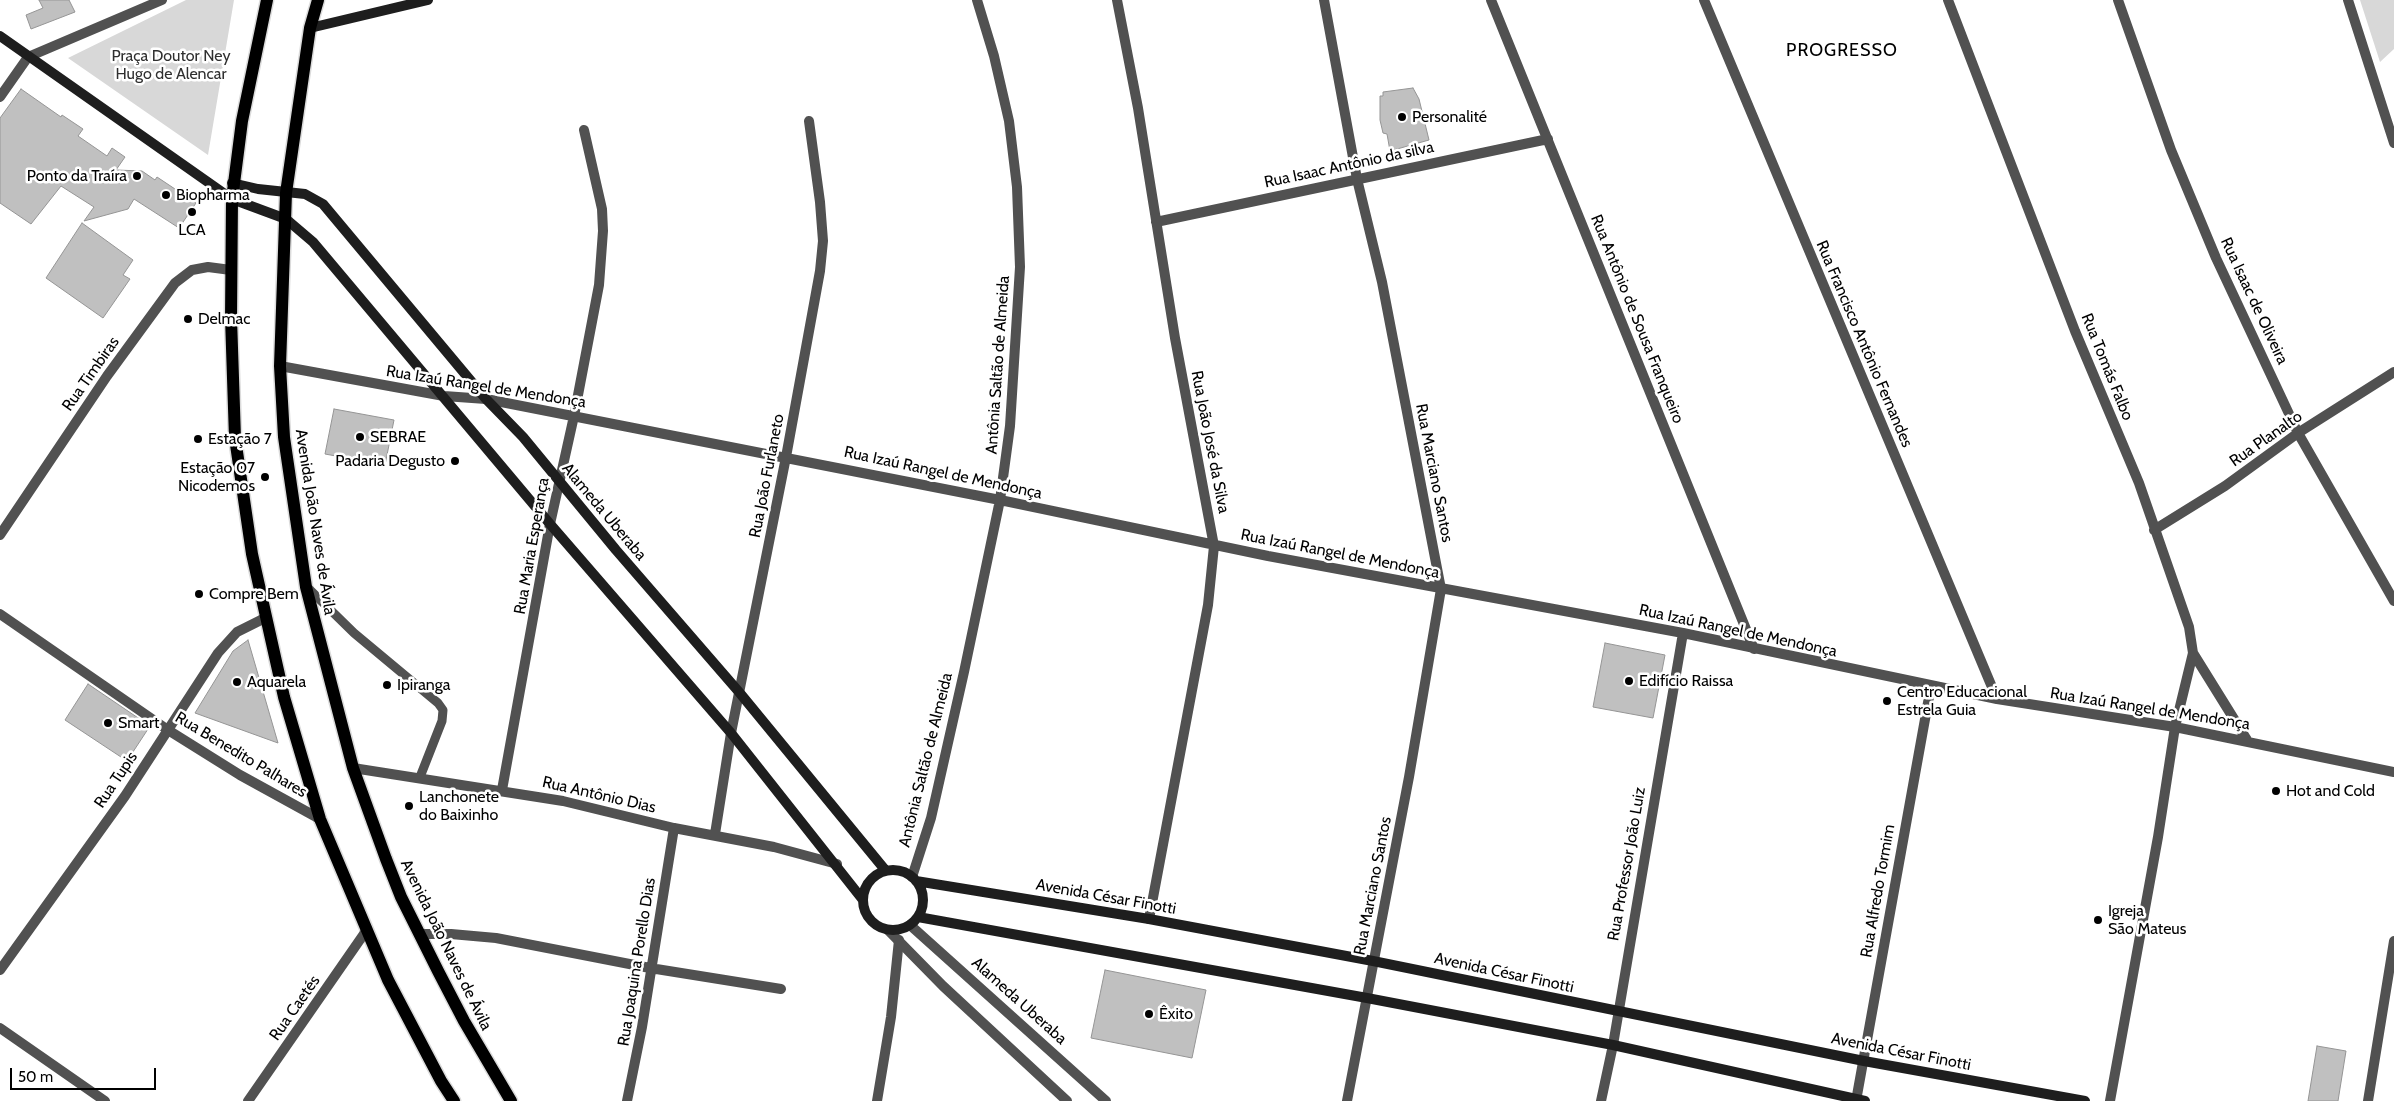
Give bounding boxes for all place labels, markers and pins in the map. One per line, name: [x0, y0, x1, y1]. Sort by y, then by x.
place label: Personalité: [1412, 107, 1487, 127]
marker: Personalité: [1396, 111, 1408, 123]
place label: Ponto da Traíra: [27, 166, 127, 186]
marker: Ponto da Traíra: [131, 170, 143, 182]
place label: Biopharma: [176, 185, 250, 205]
marker: Biopharma: [160, 189, 172, 201]
marker: LCA: [186, 206, 198, 218]
place label: LCA: [178, 220, 206, 240]
place label: Delmac: [198, 309, 250, 329]
marker: Delmac: [182, 313, 194, 325]
place label: SEBRAE: [370, 427, 426, 447]
place label: Estação 7: [208, 429, 272, 449]
marker: SEBRAE: [354, 431, 366, 443]
marker: Estação 7: [192, 433, 204, 445]
place label: Padaria Degusto: [335, 451, 445, 471]
marker: Padaria Degusto: [449, 455, 461, 467]
place label: Estação 07 Nicodemos: [178, 458, 255, 496]
marker: Estação 07 Nicodemos: [259, 471, 271, 483]
place label: Compre Bem: [209, 584, 299, 604]
marker: Compre Bem: [193, 588, 205, 600]
place label: Edifício Raissa: [1639, 671, 1733, 691]
place label: Aquarela: [247, 672, 306, 692]
place label: Ipiranga: [397, 675, 450, 695]
marker: Edifício Raissa: [1623, 675, 1635, 687]
marker: Aquarela: [231, 676, 243, 688]
marker: Ipiranga: [381, 679, 393, 691]
place label: Centro Educacional Estrela Guia: [1897, 682, 2027, 720]
marker: Centro Educacional Estrela Guia: [1881, 695, 1893, 707]
place label: Smart: [118, 713, 159, 733]
marker: Smart: [102, 717, 114, 729]
place label: Hot and Cold: [2286, 781, 2375, 801]
marker: Hot and Cold: [2270, 785, 2282, 797]
place label: Lanchonete do Baixinho: [419, 787, 499, 825]
marker: Lanchonete do Baixinho: [403, 800, 415, 812]
place label: Igreja São Mateus: [2108, 901, 2186, 939]
marker: Igreja São Mateus: [2092, 914, 2104, 926]
place label: Êxito: [1159, 1004, 1193, 1024]
marker: Êxito: [1143, 1008, 1155, 1020]

